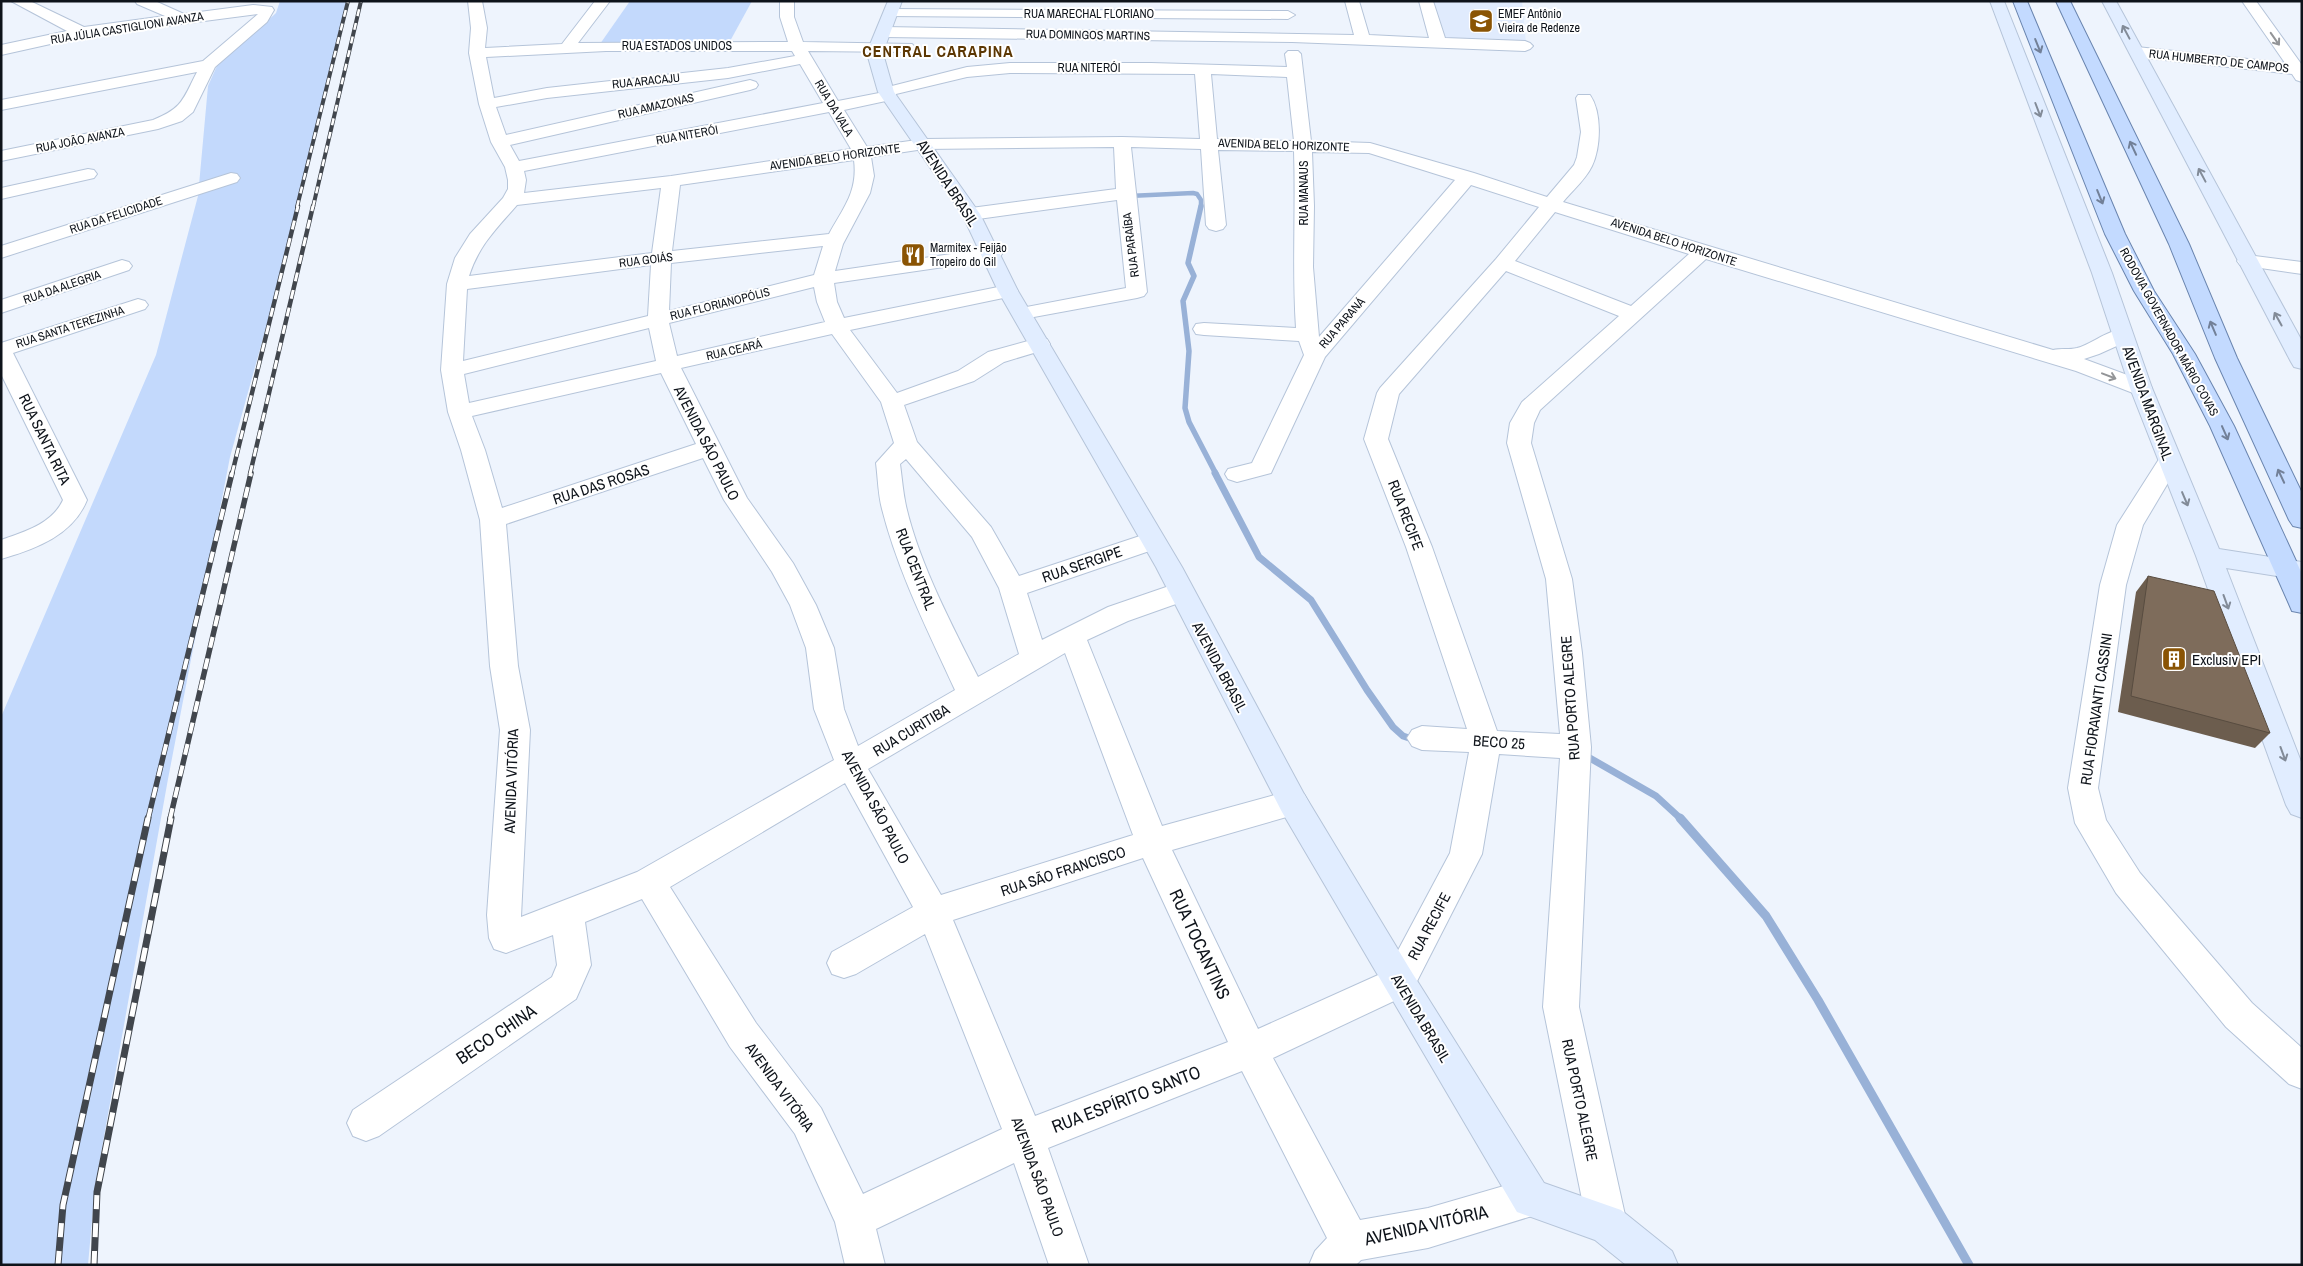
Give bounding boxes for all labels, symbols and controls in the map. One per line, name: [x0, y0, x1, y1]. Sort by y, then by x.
street label: RUA MARECHAL FLORIANO: [1024, 6, 1155, 22]
place label: EMEF Antônio Vieira de Redenze: [1498, 6, 1580, 36]
street label: RUA JÚLIA CASTIGLIONI AVANZA: [49, 8, 205, 48]
school or university icon: EMEF Antônio Vieira de Redenze: [1468, 8, 1494, 34]
one-way arrow: [2120, 25, 2130, 40]
street label: RUA DOMINGOS MARTINS: [1026, 26, 1151, 44]
one-way arrow: [2270, 32, 2280, 46]
street label: RUA ESTADOS UNIDOS: [622, 38, 733, 54]
one-way arrow: [2034, 38, 2044, 53]
district label: CENTRAL CARAPINA: [862, 40, 1014, 62]
street label: RUA HUMBERTO DE CAMPOS: [2148, 46, 2290, 76]
street label: RUA NITERÓI: [1058, 60, 1120, 76]
street label: RUA ARACAJU: [611, 69, 681, 93]
street label: RUA DA VALA: [811, 77, 857, 140]
street label: RUA AMAZONAS: [616, 89, 696, 123]
one-way arrow: [2034, 102, 2043, 117]
street label: RUA NITERÓI: [655, 122, 719, 148]
street label: RUA JOÃO AVANZA: [34, 123, 126, 156]
street label: AVENIDA BRASIL: [912, 135, 984, 231]
street label: AVENIDA BELO HORIZONTE: [1217, 135, 1350, 155]
street label: AVENIDA BELO HORIZONTE: [768, 140, 901, 174]
one-way arrow: [2127, 140, 2137, 155]
street label: RUA MANAUS: [1296, 160, 1312, 226]
one-way arrow: [2197, 168, 2207, 183]
one-way arrow: [2096, 189, 2105, 204]
street label: RUA DA FELICIDADE: [67, 192, 165, 238]
street label: RUA PARAÍBA: [1119, 211, 1143, 278]
street label: AVENIDA BELO HORIZONTE: [1608, 214, 1739, 270]
place label: Marmitex - Feijão Tropeiro do Gil: [930, 240, 1007, 270]
restaurant icon: Marmitex - Feijão Tropeiro do Gil: [900, 242, 926, 268]
street label: RODOVIA GOVERNADOR MÁRIO COVAS: [2116, 245, 2222, 419]
street label: RUA GOIÁS: [618, 249, 674, 271]
street label: RUA DA ALEGRIA: [21, 266, 103, 308]
street label: RUA FLORIANOPÓLIS: [668, 284, 772, 324]
street label: RUA PARANÁ: [1315, 294, 1369, 352]
street label: RUA SANTA TEREZINHA: [14, 302, 127, 352]
one-way arrow: [2273, 312, 2283, 326]
one-way arrow: [2208, 321, 2217, 336]
street label: RUA CEARÁ: [704, 336, 764, 364]
street label: AVENIDA MARGINAL: [2117, 342, 2178, 463]
one-way arrow: [2101, 372, 2116, 381]
street label: AVENIDA SÃO PAULO: [669, 381, 745, 504]
street label: RUA SANTA RITA: [14, 390, 76, 489]
one-way arrow: [2221, 425, 2230, 440]
street label: RUA DAS ROSAS: [550, 458, 652, 510]
one-way arrow: [2276, 468, 2286, 483]
street label: RUA RECIFE: [1383, 477, 1429, 553]
one-way arrow: [2181, 491, 2191, 506]
street label: RUA CENTRAL: [891, 525, 941, 613]
street label: RUA SERGIPE: [1039, 540, 1125, 588]
one-way arrow: [2222, 594, 2231, 609]
street label: AVENIDA BRASIL: [1187, 617, 1253, 716]
street label: RUA FIORAVANTI CASSINI: [2075, 632, 2117, 786]
street label: RUA PORTO ALEGRE: [1555, 635, 1585, 761]
building icon: Exclusiv EPI: [2161, 646, 2187, 672]
place label: Exclusiv EPI: [2192, 649, 2261, 670]
street label: RUA CURITIBA: [869, 698, 954, 761]
street label: AVENIDA VITÓRIA: [499, 727, 523, 835]
street label: BECO 25: [1472, 730, 1526, 754]
street label: AVENIDA SÃO PAULO: [837, 746, 915, 868]
one-way arrow: [2279, 746, 2288, 761]
street label: RUA SÃO FRANCISCO: [998, 841, 1128, 901]
street label: RUA TOCANTINS: [1163, 885, 1237, 1003]
street label: RUA RECIFE: [1402, 888, 1456, 964]
street label: AVENIDA BRASIL: [1386, 969, 1456, 1066]
street label: BECO CHINA: [451, 998, 541, 1070]
street label: RUA PORTO ALEGRE: [1557, 1037, 1603, 1163]
street label: AVENIDA VITÓRIA: [740, 1038, 820, 1136]
street label: RUA ESPÍRITO SANTO: [1048, 1059, 1204, 1139]
street label: AVENIDA SÃO PAULO: [1006, 1113, 1069, 1240]
street label: AVENIDA VITÓRIA: [1361, 1199, 1490, 1252]

